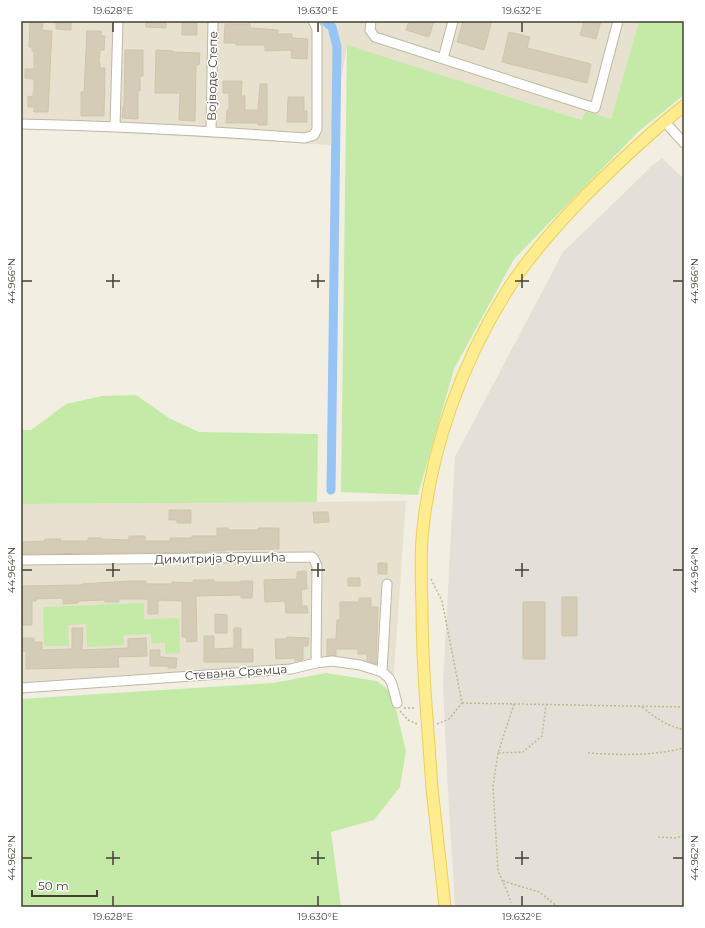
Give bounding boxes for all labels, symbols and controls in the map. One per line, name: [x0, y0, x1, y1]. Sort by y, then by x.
text: 19.628°E: [93, 4, 134, 17]
text: 19.630°E: [298, 4, 339, 17]
text: 19.632°E: [502, 4, 542, 17]
street label: Војводе Степе: [204, 31, 220, 121]
text: 44.966°N: [5, 258, 18, 304]
text: 44.966°N: [688, 258, 701, 304]
text: 44.964°N: [5, 547, 18, 593]
text: 44.964°N: [688, 547, 701, 593]
street label: Димитрија Фрушића: [154, 549, 286, 567]
street label: Стевана Сремца: [184, 661, 288, 683]
text: 44.962°N: [5, 835, 18, 881]
text: 44.962°N: [688, 835, 701, 881]
scale bar: [32, 872, 97, 898]
text: 50 m: [38, 878, 69, 893]
text: 19.628°E: [93, 910, 134, 923]
text: 19.630°E: [298, 910, 339, 923]
text: 19.632°E: [502, 910, 542, 923]

